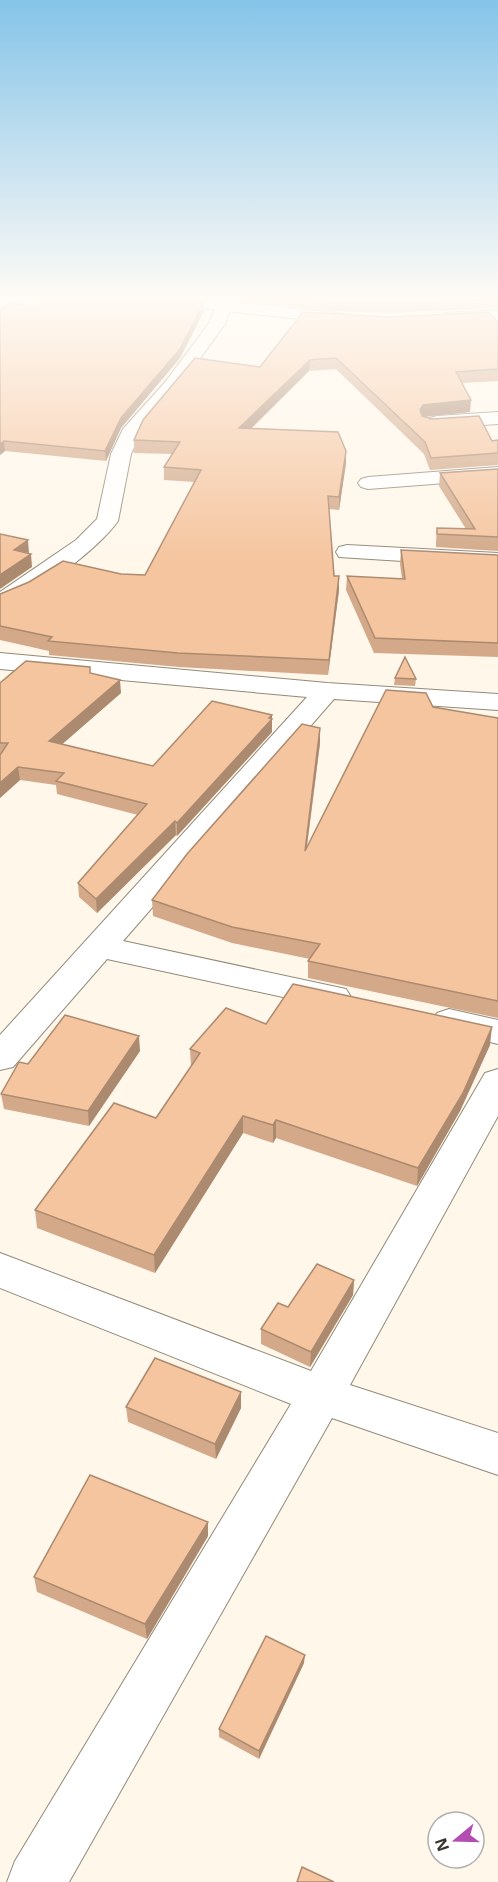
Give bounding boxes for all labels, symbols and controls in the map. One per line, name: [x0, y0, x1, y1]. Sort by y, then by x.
north arrow: [426, 1810, 486, 1870]
text: N: [429, 1835, 454, 1855]

